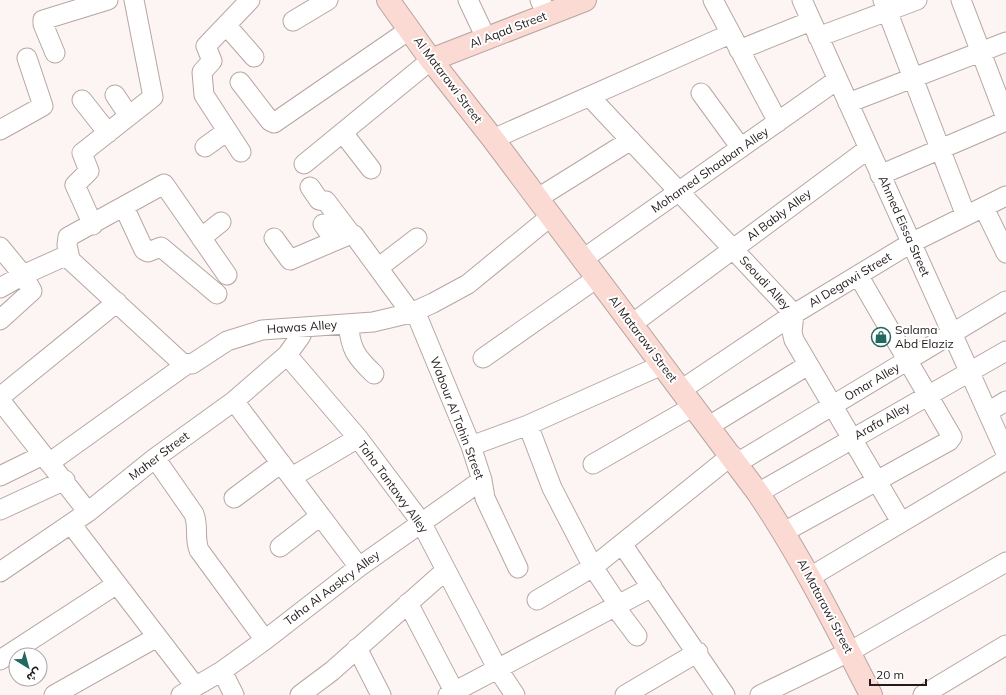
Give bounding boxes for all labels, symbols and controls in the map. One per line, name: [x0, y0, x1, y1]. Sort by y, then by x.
street label: Al Aqad Street: [467, 8, 549, 51]
street label: Al Matarawi Street: [411, 33, 486, 126]
street label: Mohamed Shaaban Alley: [648, 123, 772, 216]
street label: Ahmed Eissa Street: [876, 173, 933, 278]
street label: Al Bably Alley: [743, 185, 814, 244]
street label: Al Degawi Street: [805, 249, 894, 310]
street label: Seoudi Alley: [737, 253, 795, 313]
street label: Al Matarawi Street: [606, 292, 681, 385]
street label: Hawas Alley: [266, 317, 338, 336]
place label: Salama Abd Elaziz: [895, 322, 954, 351]
shop icon: Salama Abd Elaziz: [870, 326, 892, 348]
street label: Wabour Al Tahin Street: [427, 354, 488, 481]
street label: Omar Alley: [841, 359, 903, 404]
street label: Arafa Alley: [851, 398, 913, 443]
street label: Maher Street: [126, 428, 192, 483]
street label: Taha Tantawy Alley: [355, 438, 432, 536]
street label: Taha Al Aaskry Alley: [281, 547, 383, 628]
street label: Al Matarawi Street: [794, 556, 857, 656]
north arrow: [8, 647, 48, 687]
scale bar: [870, 661, 926, 687]
text: ش: [24, 665, 44, 685]
text: 20 m: [876, 667, 904, 682]

